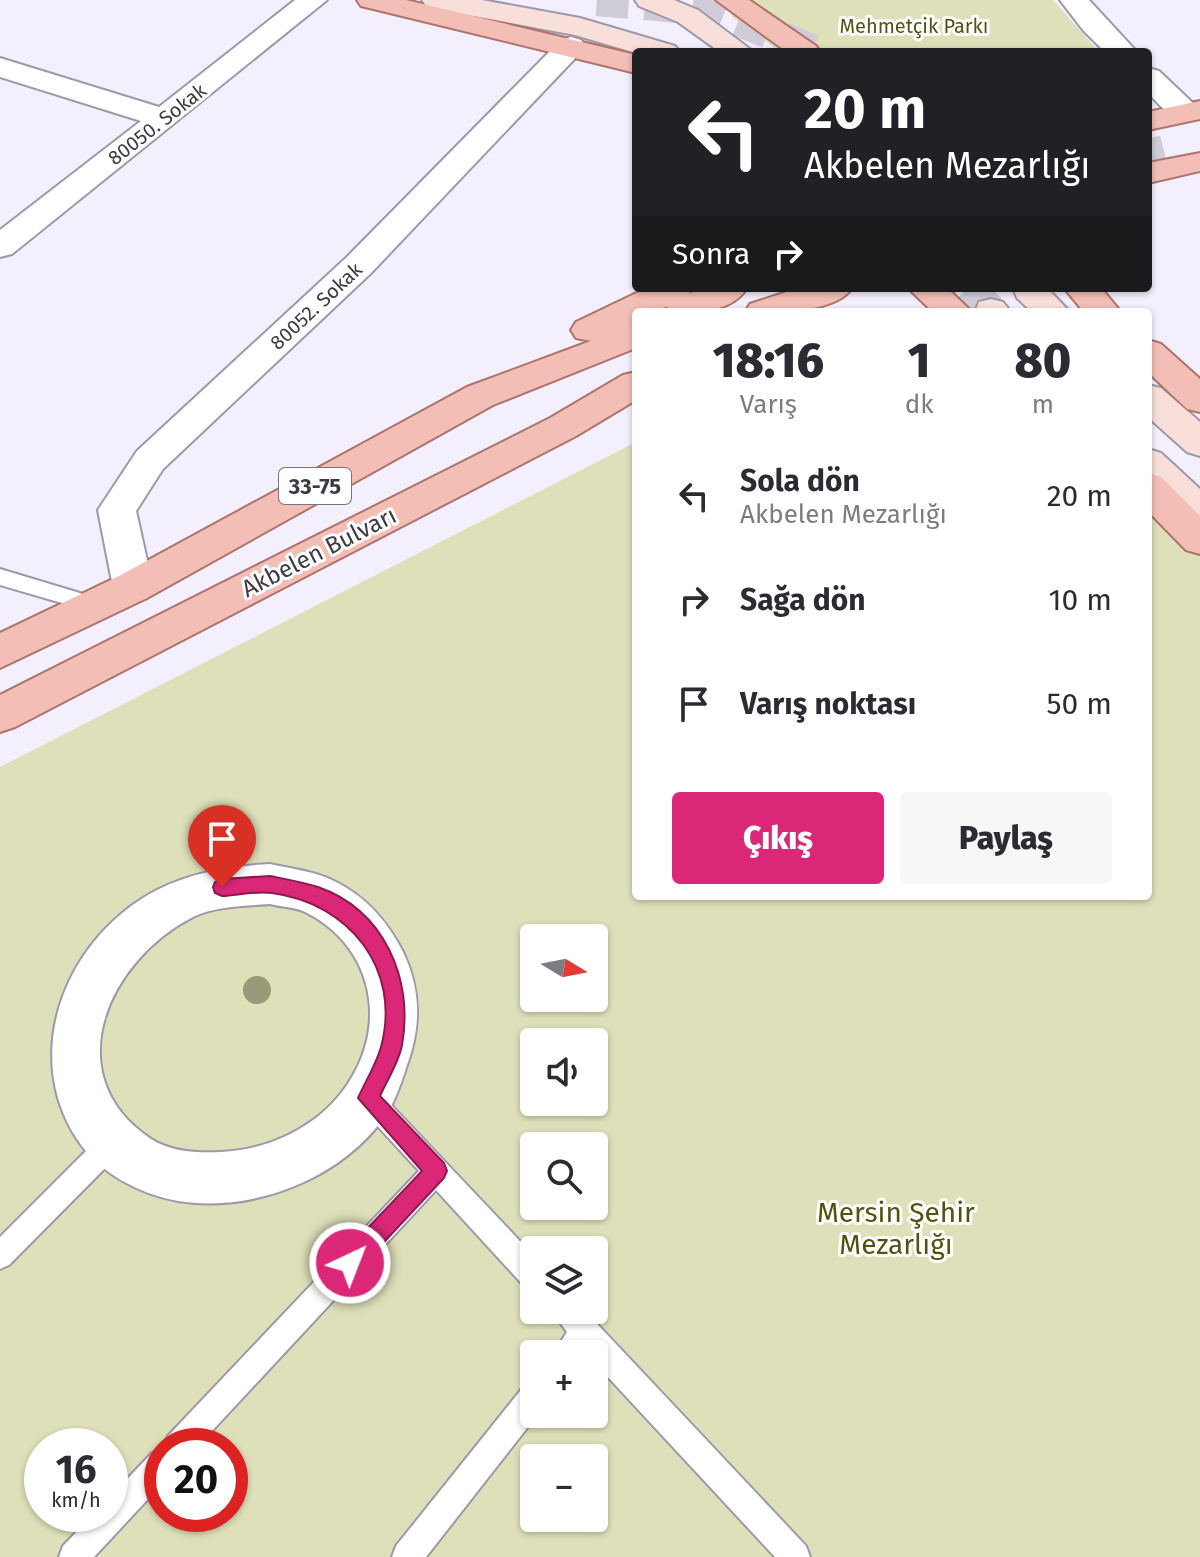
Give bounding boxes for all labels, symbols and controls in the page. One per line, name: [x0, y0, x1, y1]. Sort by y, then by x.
park label: Mehmetçik Parkı: [840, 14, 988, 39]
text: 20 m: [804, 76, 926, 143]
street label: 80050. Sokak: [103, 78, 212, 170]
icon: left: [672, 80, 776, 184]
text: Akbelen Mezarlığı: [804, 144, 1090, 188]
icon: right: [766, 232, 810, 276]
text: Sonra: [672, 236, 750, 272]
street label: 80052. Sokak: [265, 257, 367, 355]
text: 18:16: [713, 332, 824, 390]
text: 1: [908, 332, 931, 390]
text: 80: [1014, 332, 1071, 390]
text: Varış: [740, 389, 797, 420]
text: dk: [905, 389, 934, 420]
text: m: [1032, 389, 1054, 420]
text: Sola dön: [740, 463, 860, 499]
road number: 33-75: [279, 468, 351, 504]
icon: left: [672, 474, 716, 518]
text: 20 m: [1047, 478, 1112, 514]
text: Akbelen Mezarlığı: [740, 499, 947, 530]
street label: Akbelen Bulvarı: [237, 501, 401, 603]
icon: right: [672, 578, 716, 622]
text: Sağa dön: [740, 582, 866, 618]
text: 10 m: [1049, 582, 1112, 618]
icon: arrive: [672, 682, 716, 726]
text: Varış noktası: [740, 686, 916, 722]
text: 50 m: [1047, 686, 1112, 722]
button: Çıkış: [672, 792, 884, 884]
button: Paylaş: [900, 792, 1112, 884]
pin: [188, 805, 256, 887]
icon: arrive: [200, 817, 244, 861]
north arrow: [520, 924, 608, 1012]
map controls: [520, 924, 608, 1532]
button: sound: [520, 1028, 608, 1116]
button: search: [520, 1132, 608, 1220]
park label: Mersin Şehir Mezarlığı: [817, 1196, 975, 1261]
position arrow: [308, 1221, 392, 1305]
button: layers: [520, 1236, 608, 1324]
button: +: [520, 1340, 608, 1428]
speed limit sign: 20: [144, 1428, 248, 1532]
button: −: [520, 1444, 608, 1532]
text: 16: [55, 1446, 97, 1494]
text: km/h: [51, 1488, 101, 1512]

